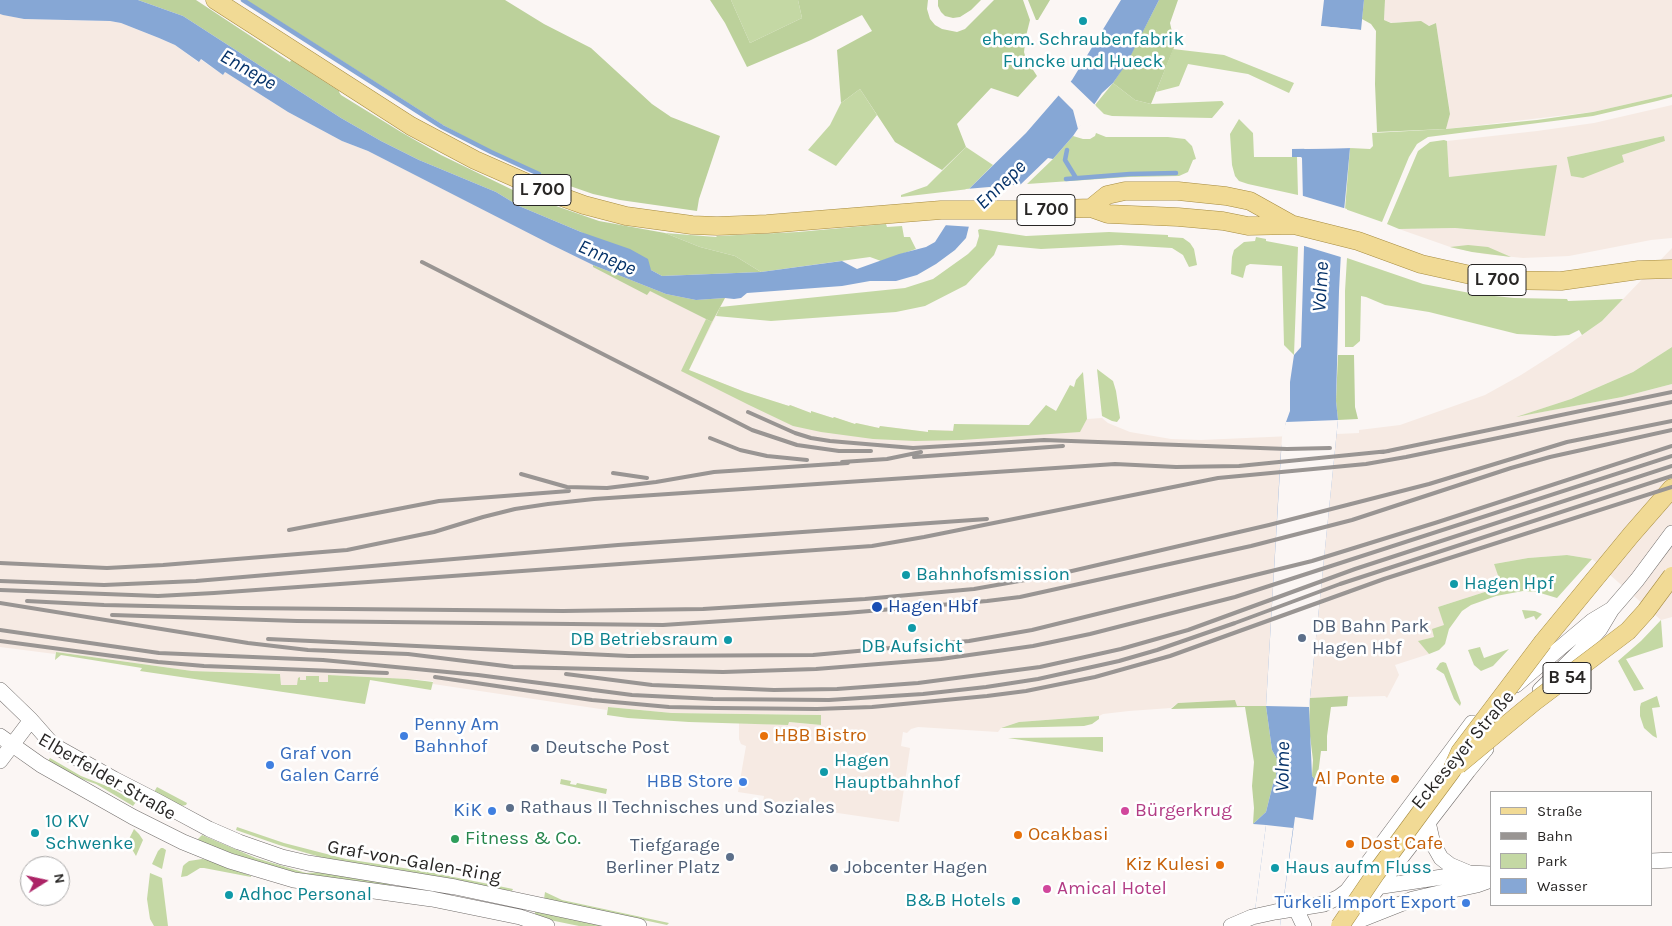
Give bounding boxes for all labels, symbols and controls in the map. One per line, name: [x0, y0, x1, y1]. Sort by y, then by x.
marker: ehem. Schraubenfabrik Funcke und Hueck: [1077, 15, 1089, 27]
place label: ehem. Schraubenfabrik Funcke und Hueck: [982, 29, 1184, 73]
water label: Ennepe: [216, 44, 280, 96]
water label: Ennepe: [971, 155, 1031, 215]
road number: L 700: [513, 174, 571, 206]
road number: L 700: [1017, 194, 1075, 226]
water label: Ennepe: [574, 235, 640, 281]
water label: Volme: [1308, 261, 1334, 313]
road number: L 700: [1468, 264, 1526, 296]
place label: Bahnhofsmission: [916, 564, 1070, 586]
marker: Bahnhofsmission: [900, 569, 912, 581]
place label: Hagen Hpf: [1464, 573, 1554, 595]
marker: Hagen Hpf: [1448, 578, 1460, 590]
place label: Hagen Hbf: [888, 596, 978, 618]
marker: Hagen Hbf: [870, 600, 884, 614]
place label: DB Bahn Park Hagen Hbf: [1312, 616, 1429, 660]
marker: DB Aufsicht: [906, 622, 918, 634]
place label: DB Betriebsraum: [570, 629, 718, 651]
marker: DB Bahn Park Hagen Hbf: [1296, 632, 1308, 644]
marker: DB Betriebsraum: [722, 634, 734, 646]
place label: DB Aufsicht: [861, 636, 963, 658]
road number: B 54: [1543, 662, 1591, 694]
street label: Eckeseyer Straße: [1407, 686, 1519, 814]
place label: Penny Am Bahnhof: [414, 714, 499, 758]
place label: HBB Bistro: [774, 725, 867, 747]
street label: Elberfelder Straße: [34, 728, 180, 826]
marker: Penny Am Bahnhof: [398, 730, 410, 742]
marker: HBB Bistro: [758, 730, 770, 742]
place label: Deutsche Post: [545, 737, 669, 759]
marker: Deutsche Post: [529, 742, 541, 754]
water label: Volme: [1271, 742, 1295, 792]
place label: Graf von Galen Carré: [280, 743, 379, 787]
place label: Hagen Hauptbahnhof: [834, 750, 960, 794]
marker: Graf von Galen Carré: [264, 759, 276, 771]
marker: Hagen Hauptbahnhof: [818, 766, 830, 778]
place label: Al Ponte: [1315, 768, 1385, 790]
place label: HBB Store: [647, 771, 733, 793]
marker: Al Ponte: [1389, 773, 1401, 785]
marker: HBB Store: [737, 776, 749, 788]
legend: [1490, 791, 1652, 906]
place label: Rathaus II Technisches und Soziales: [520, 797, 835, 819]
place label: KiK: [453, 800, 482, 822]
place label: Bürgerkrug: [1135, 800, 1232, 822]
marker: Rathaus II Technisches und Soziales: [504, 802, 516, 814]
text: Straße: [1537, 802, 1582, 820]
marker: KiK: [486, 805, 498, 817]
marker: Bürgerkrug: [1119, 805, 1131, 817]
place label: 10 KV Schwenke: [45, 811, 133, 855]
place label: Ocakbasi: [1028, 824, 1109, 846]
marker: 10 KV Schwenke: [29, 827, 41, 839]
text: Bahn: [1537, 827, 1573, 845]
place label: Fitness & Co.: [465, 828, 581, 850]
marker: Ocakbasi: [1012, 829, 1024, 841]
marker: Fitness & Co.: [449, 833, 461, 845]
place label: Dost Cafe: [1360, 833, 1443, 855]
street label: Graf-von-Galen-Ring: [325, 835, 503, 889]
place label: Tiefgarage Berliner Platz: [606, 835, 720, 879]
marker: Dost Cafe: [1344, 838, 1356, 850]
marker: Tiefgarage Berliner Platz: [724, 851, 736, 863]
text: Park: [1537, 852, 1567, 870]
place label: Kiz Kulesi: [1125, 854, 1210, 876]
north arrow: [20, 856, 70, 906]
place label: Jobcenter Hagen: [844, 857, 988, 879]
place label: Haus aufm Fluss: [1285, 857, 1432, 879]
marker: Kiz Kulesi: [1214, 859, 1226, 871]
marker: Jobcenter Hagen: [828, 862, 840, 874]
marker: Haus aufm Fluss: [1269, 862, 1281, 874]
text: N: [50, 872, 69, 885]
text: Wasser: [1537, 877, 1587, 895]
place label: Amical Hotel: [1057, 878, 1167, 900]
marker: Amical Hotel: [1041, 883, 1053, 895]
place label: Adhoc Personal: [239, 884, 372, 906]
marker: Adhoc Personal: [223, 889, 235, 901]
place label: B&B Hotels: [905, 890, 1006, 912]
place label: Türkeli Import Export: [1274, 892, 1456, 914]
marker: B&B Hotels: [1010, 895, 1022, 907]
marker: Türkeli Import Export: [1460, 897, 1472, 909]

